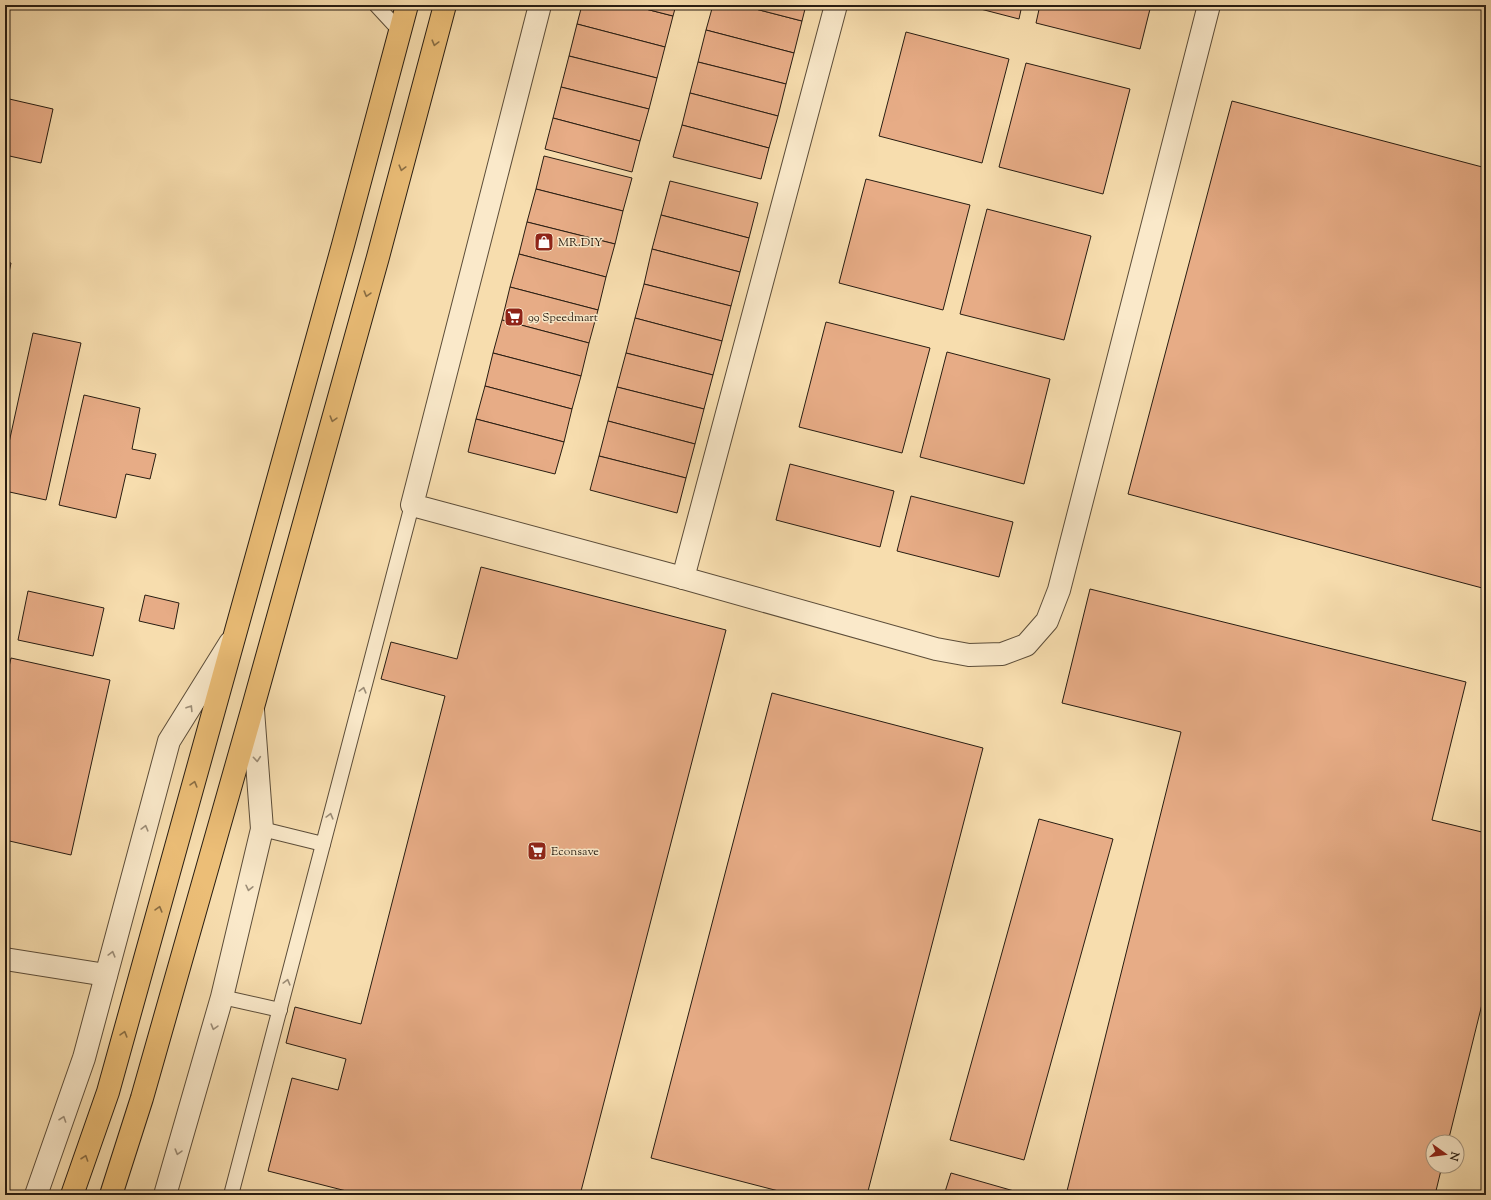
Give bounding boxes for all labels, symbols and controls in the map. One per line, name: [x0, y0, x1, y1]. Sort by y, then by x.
one-way arrow: [431, 39, 440, 46]
one-way arrow: [398, 165, 406, 171]
shop icon: MR.DIY: [533, 231, 555, 253]
place label: MR.DIY: [558, 234, 603, 252]
one-way arrow: [364, 290, 372, 297]
supermarket icon: 99 Speedmart: [503, 306, 525, 328]
place label: 99 Speedmart: [528, 309, 598, 327]
one-way arrow: [329, 416, 337, 422]
one-way arrow: [358, 687, 367, 694]
one-way arrow: [185, 705, 192, 712]
one-way arrow: [252, 756, 261, 762]
one-way arrow: [189, 780, 198, 787]
one-way arrow: [326, 812, 334, 819]
one-way arrow: [140, 825, 149, 832]
supermarket icon: Econsave: [526, 840, 548, 862]
place label: Econsave: [551, 843, 599, 861]
one-way arrow: [245, 884, 253, 891]
one-way arrow: [154, 906, 163, 913]
one-way arrow: [107, 951, 116, 958]
one-way arrow: [282, 979, 291, 986]
one-way arrow: [210, 1024, 219, 1031]
one-way arrow: [119, 1031, 128, 1038]
one-way arrow: [58, 1115, 66, 1122]
north arrow: [1425, 1134, 1465, 1174]
one-way arrow: [174, 1148, 183, 1155]
text: N: [1445, 1149, 1463, 1163]
one-way arrow: [80, 1155, 89, 1162]

